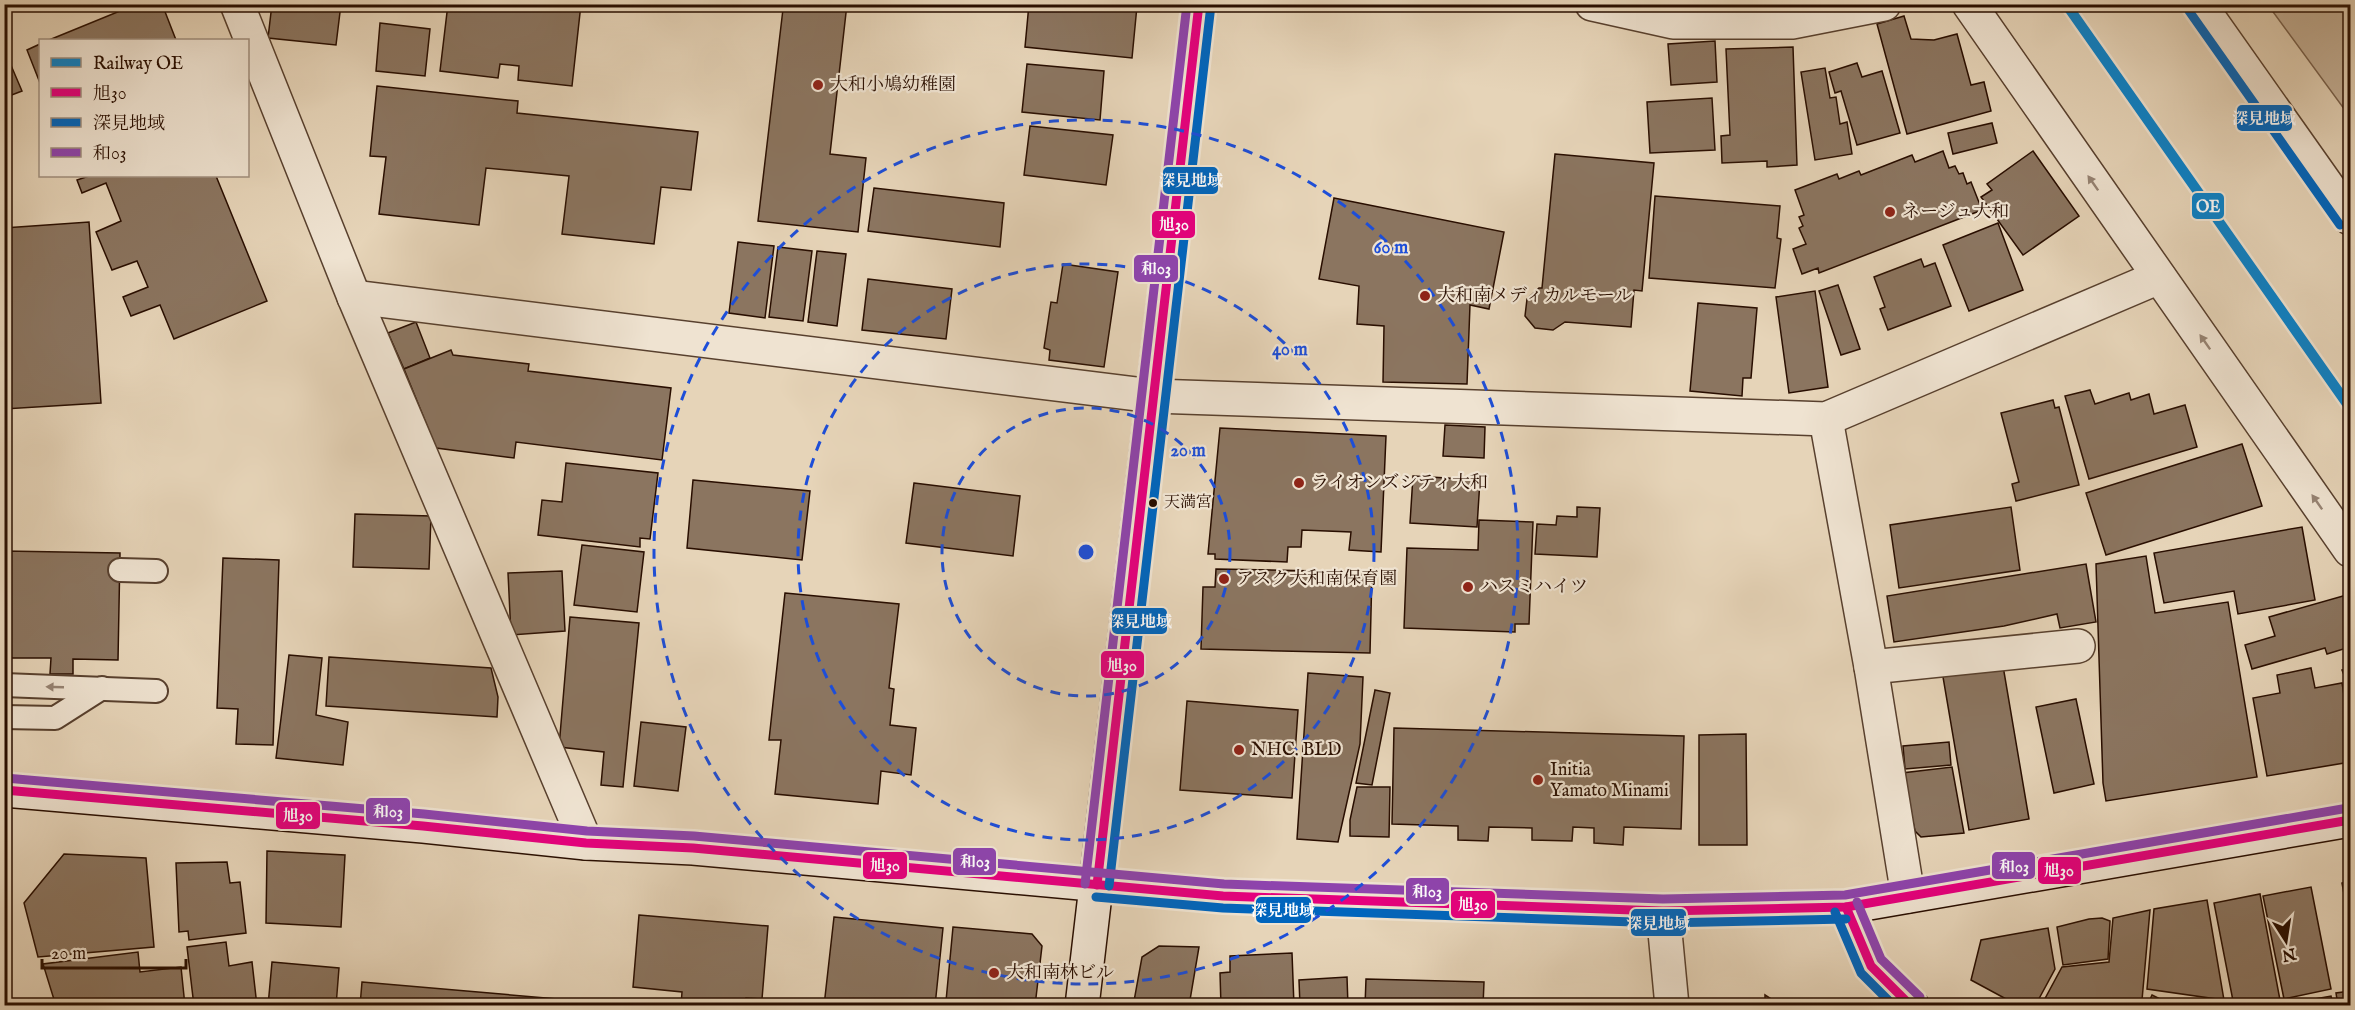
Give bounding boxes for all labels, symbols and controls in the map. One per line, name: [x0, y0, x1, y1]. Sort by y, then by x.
legend: [39, 39, 249, 177]
text: Railway OE: [93, 53, 183, 76]
place label: 大和小鳩幼稚園: [830, 74, 956, 97]
marker: 大和小鳩幼稚園: [811, 78, 825, 92]
text: 旭30: [93, 83, 127, 106]
line badge: 深見地域: [2236, 104, 2293, 132]
text: 深見地域: [2232, 110, 2296, 130]
text: 深見地域: [93, 113, 165, 136]
text: 和03: [93, 143, 127, 166]
line badge: 深見地域: [1162, 166, 1219, 195]
text: 深見地域: [1159, 172, 1223, 192]
one-way arrow: [2087, 175, 2099, 191]
line badge: OE: [2191, 192, 2225, 220]
text: OE: [2196, 198, 2220, 218]
place label: ネージュ大和: [1902, 201, 2009, 224]
marker: ネージュ大和: [1883, 205, 1897, 219]
line badge: 旭30: [1151, 210, 1196, 239]
text: 旭30: [1159, 216, 1189, 236]
text: 60 m: [1374, 237, 1408, 260]
line badge: 和03: [1133, 254, 1179, 283]
text: 和03: [1141, 260, 1171, 280]
place label: 大和南メディカルモール: [1437, 285, 1632, 308]
marker: 大和南メディカルモール: [1418, 289, 1432, 303]
one-way arrow: [2199, 335, 2211, 351]
text: 40 m: [1272, 339, 1308, 362]
text: 20 m: [1170, 440, 1206, 463]
place label: ライオンズシティ大和: [1311, 472, 1488, 495]
marker: ライオンズシティ大和: [1292, 476, 1306, 490]
place label: 天満宮: [1164, 493, 1212, 513]
one-way arrow: [2311, 495, 2323, 511]
marker: 天満宮: [1147, 497, 1159, 509]
centre of rings: [1076, 542, 1096, 562]
place label: アスク大和南保育園: [1236, 568, 1397, 591]
marker: アスク大和南保育園: [1217, 572, 1231, 586]
place label: ハスミハイツ: [1480, 576, 1588, 599]
marker: ハスミハイツ: [1461, 580, 1475, 594]
line badge: 深見地域: [1111, 607, 1168, 635]
text: 深見地域: [1108, 613, 1172, 633]
line badge: 旭30: [1100, 650, 1145, 679]
text: 旭30: [1107, 657, 1137, 677]
one-way arrow: [46, 682, 65, 691]
place label: NHC. BLD: [1251, 739, 1342, 762]
marker: NHC. BLD: [1232, 743, 1246, 757]
place label: Initia Yamato Minami: [1550, 759, 1669, 803]
marker: Initia Yamato Minami: [1531, 773, 1545, 787]
line badge: 和03: [365, 797, 411, 825]
line badge: 旭30: [275, 801, 321, 830]
text: 和03: [373, 803, 403, 823]
text: 旭30: [283, 807, 313, 827]
line badge: 和03: [952, 847, 997, 876]
line badge: 旭30: [862, 851, 908, 880]
line badge: 和03: [1991, 851, 2036, 880]
text: 和03: [960, 853, 990, 873]
line badge: 旭30: [2037, 856, 2082, 885]
text: 旭30: [870, 857, 900, 877]
text: 和03: [1999, 858, 2029, 878]
text: 旭30: [2044, 862, 2074, 882]
line badge: 和03: [1405, 877, 1450, 905]
text: 和03: [1412, 883, 1442, 903]
line badge: 旭30: [1450, 890, 1496, 919]
line badge: 深見地域: [1255, 896, 1312, 924]
text: 旭30: [1458, 896, 1488, 916]
text: 深見地域: [1251, 902, 1315, 922]
line badge: 深見地域: [1630, 908, 1687, 937]
north arrow: [2256, 911, 2316, 971]
text: 深見地域: [1626, 915, 1690, 935]
scale bar: [42, 932, 186, 970]
text: N: [2280, 942, 2299, 965]
text: 20 m: [51, 943, 86, 966]
place label: 大和南林ビル: [1006, 962, 1114, 985]
marker: 大和南林ビル: [987, 966, 1001, 980]

